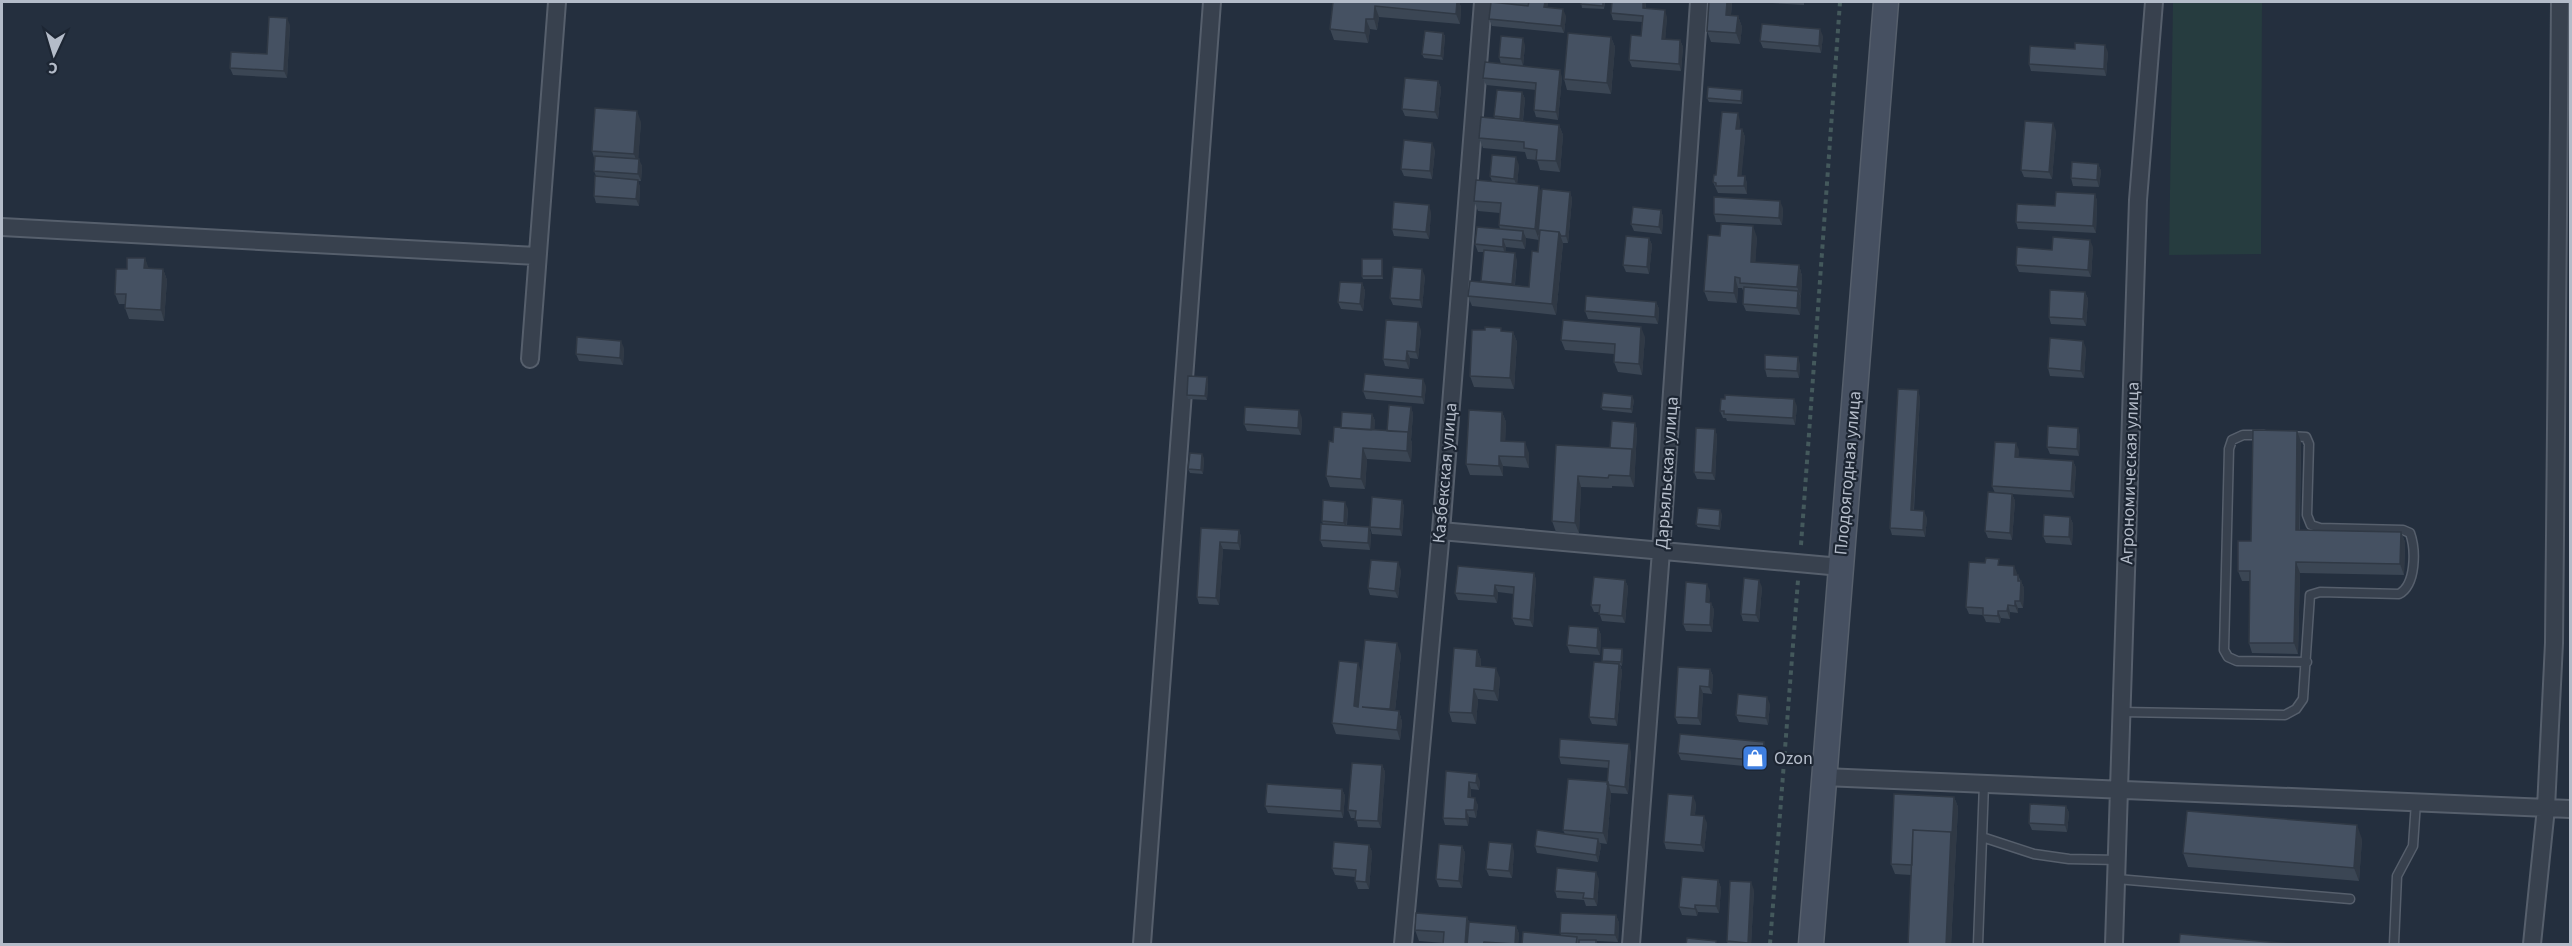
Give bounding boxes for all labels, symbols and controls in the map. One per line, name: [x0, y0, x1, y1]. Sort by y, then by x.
north arrow: [24, 24, 84, 84]
text: С: [48, 57, 58, 79]
street label: Агрономическая улица: [2114, 381, 2146, 565]
street label: Плодоягодная улица: [1828, 390, 1868, 556]
street label: Дарьяльская улица: [1649, 396, 1685, 550]
street label: Казбекская улица: [1426, 402, 1464, 544]
shop icon: Ozon: [1740, 743, 1770, 773]
place label: Ozon: [1774, 746, 1813, 771]

